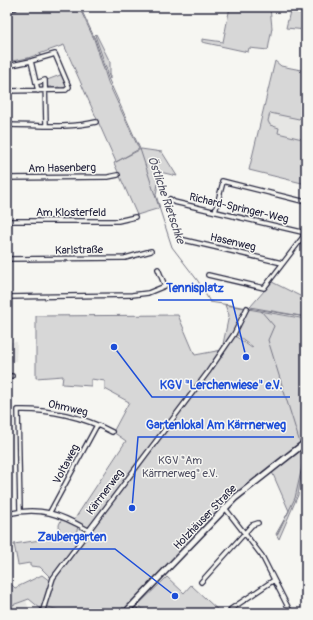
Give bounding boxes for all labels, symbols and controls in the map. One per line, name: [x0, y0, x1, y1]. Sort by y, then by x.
water label: Östliche Rietschke: [144, 154, 188, 247]
street label: Am Hasenberg: [28, 161, 96, 175]
street label: Richard-Springer-Weg: [188, 190, 290, 226]
street label: Am Klosterfeld: [36, 206, 106, 219]
street label: Hasenweg: [209, 230, 258, 254]
street label: Karlstraße: [55, 243, 104, 257]
callout: Tennisplatz: [158, 276, 232, 300]
text: Tennisplatz: [165, 281, 225, 296]
callout: KGV "Lerchenwiese" e.V.: [152, 373, 290, 397]
text: KGV "Lerchenwiese" e.V.: [160, 378, 283, 393]
street label: Ohmweg: [47, 397, 90, 419]
callout: Gartenlokal Am Kärrnerweg: [138, 413, 294, 437]
text: Gartenlokal Am Kärrnerweg: [146, 418, 286, 433]
street label: Voltaweg: [50, 442, 82, 486]
park label: KGV "Am Kärrnerweg" e.V.: [142, 454, 218, 480]
street label: Kärrnerweg: [84, 466, 127, 517]
street label: Holzhäuser Straße: [171, 481, 240, 552]
callout: Zaubergarten: [30, 525, 115, 549]
text: Zaubergarten: [38, 530, 107, 545]

